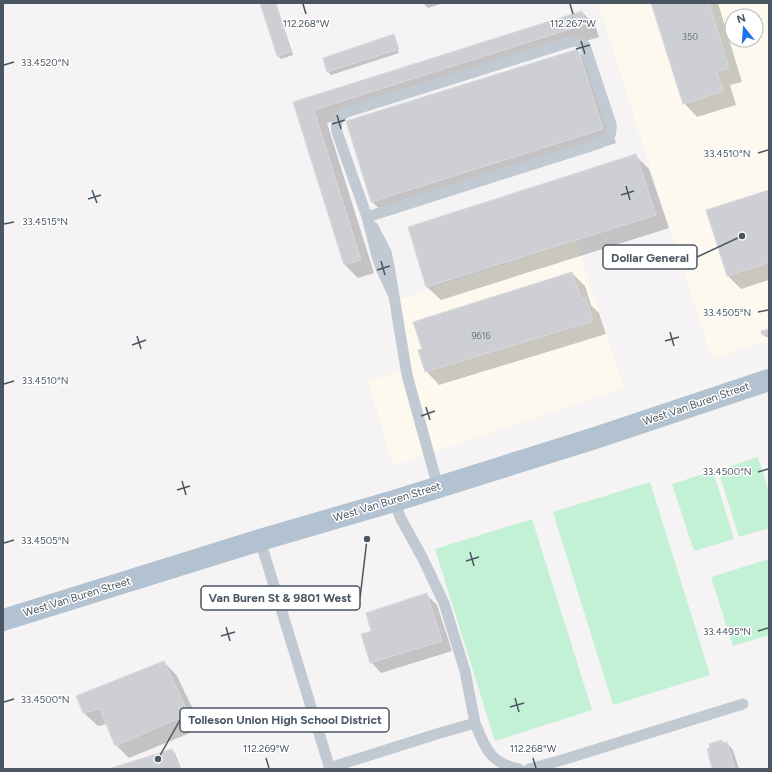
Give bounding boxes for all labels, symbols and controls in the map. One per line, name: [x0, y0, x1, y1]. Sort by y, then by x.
north arrow: [724, 8, 764, 48]
text: N: [735, 11, 747, 26]
text: 112.268°W: [283, 17, 330, 30]
text: 112.267°W: [550, 17, 596, 30]
house number: 350: [682, 31, 698, 42]
text: 33.4520°N: [21, 56, 69, 69]
text: 33.4510°N: [704, 147, 750, 160]
text: 33.4515°N: [22, 215, 68, 228]
callout: Dollar General: [603, 245, 697, 269]
text: Dollar General: [611, 251, 689, 265]
text: 33.4505°N: [703, 306, 751, 319]
house number: 9616: [472, 330, 491, 341]
text: 33.4510°N: [22, 374, 68, 387]
street label: West Van Buren Street: [641, 380, 751, 428]
text: 33.4500°N: [702, 465, 752, 478]
street label: West Van Buren Street: [332, 479, 442, 525]
text: 33.4505°N: [21, 534, 69, 547]
street label: West Van Buren Street: [22, 574, 132, 620]
callout: Van Buren St & 9801 West: [201, 586, 360, 610]
text: Van Buren St & 9801 West: [208, 591, 352, 605]
text: 33.4495°N: [703, 625, 751, 638]
text: 33.4500°N: [20, 693, 70, 706]
callout: Tolleson Union High School District: [180, 708, 389, 732]
text: Tolleson Union High School District: [188, 713, 382, 727]
text: 112.269°W: [243, 742, 289, 755]
text: 112.268°W: [510, 742, 557, 755]

